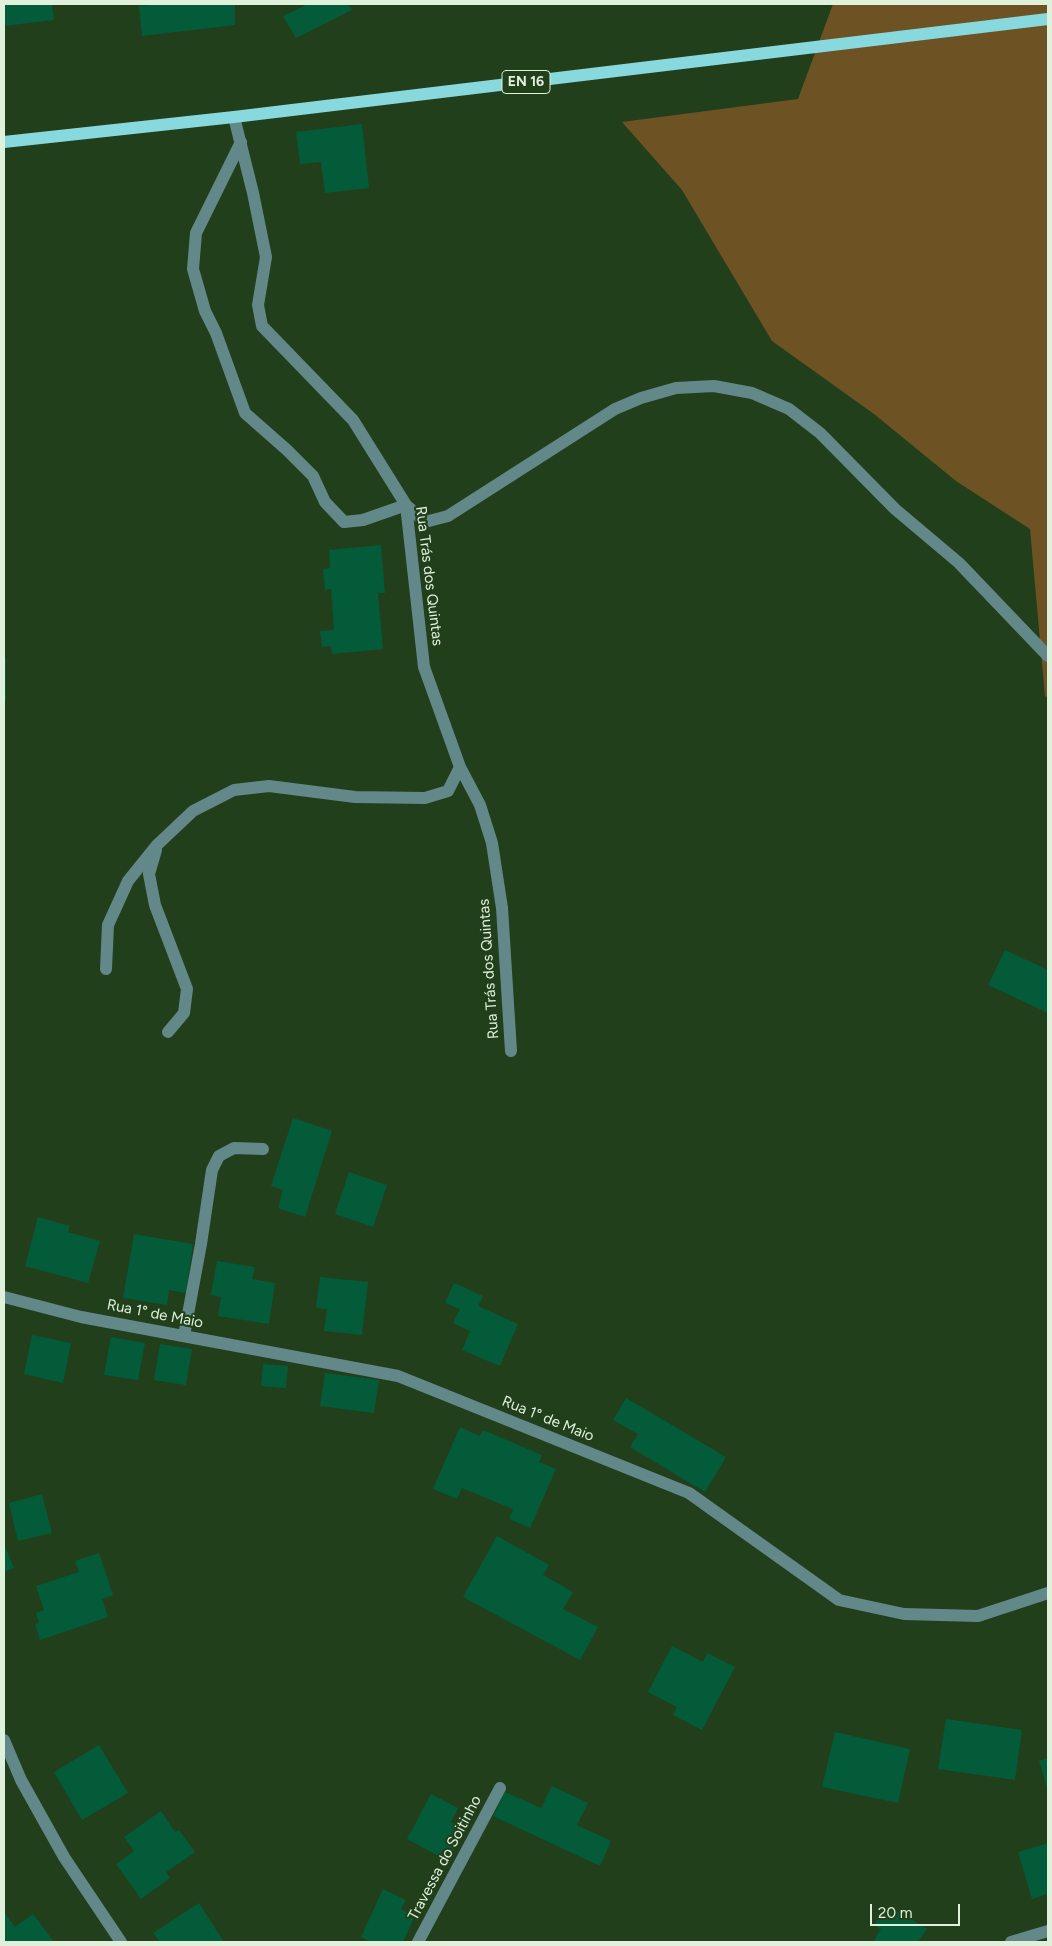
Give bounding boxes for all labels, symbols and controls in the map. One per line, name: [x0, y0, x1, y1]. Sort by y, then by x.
road number: EN 16: [502, 70, 550, 94]
street label: Rua Trás dos Quintas: [412, 505, 446, 647]
street label: Rua Trás dos Quintas: [475, 898, 503, 1040]
street label: Rua 1° de Maio: [105, 1296, 205, 1332]
street label: Rua 1° de Maio: [499, 1392, 597, 1446]
street label: Travessa do Soitinho: [405, 1793, 485, 1923]
scale bar: [872, 1894, 962, 1926]
text: 20 m: [878, 1904, 912, 1922]

